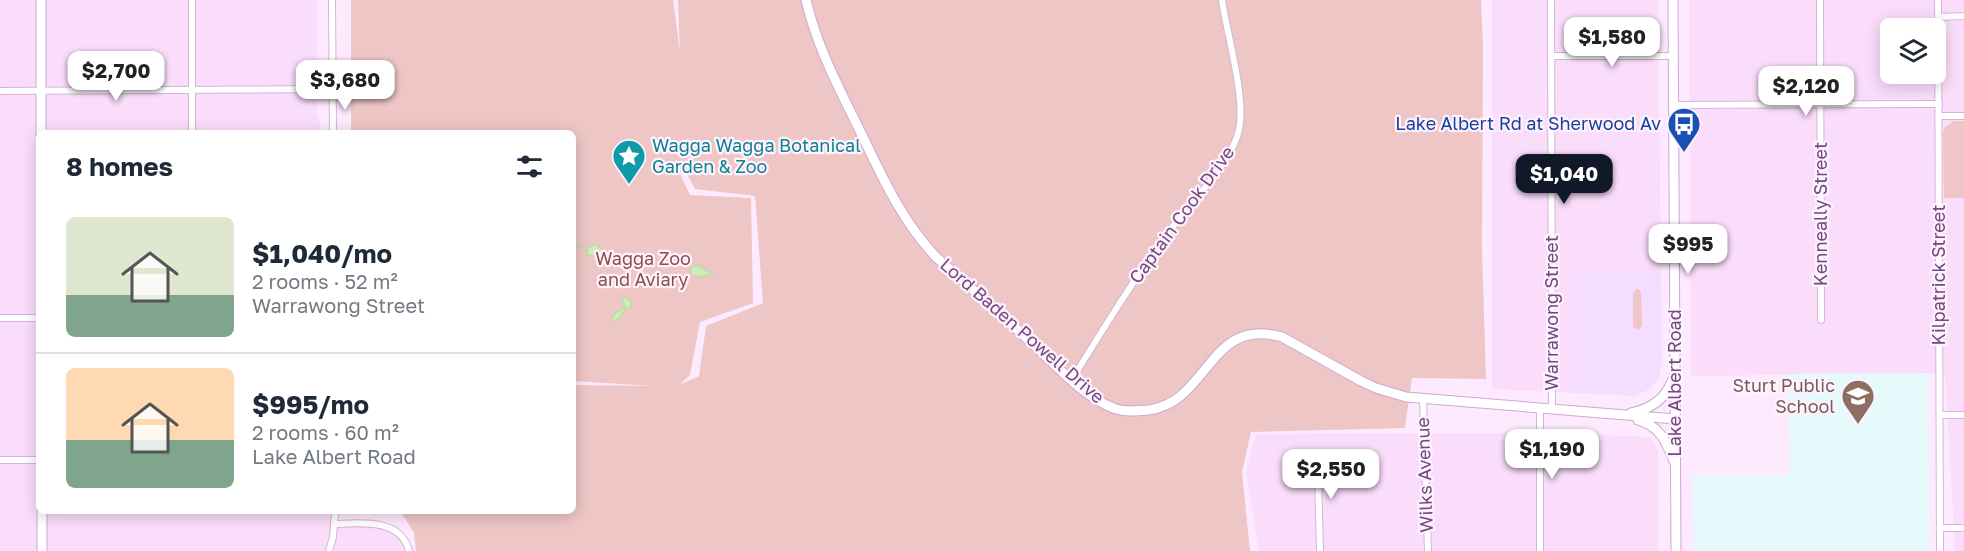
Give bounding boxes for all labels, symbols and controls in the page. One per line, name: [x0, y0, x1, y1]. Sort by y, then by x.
pin: $1,580: [1563, 17, 1661, 68]
map controls: [1880, 18, 1946, 84]
button: layers: [1880, 18, 1946, 84]
text: $1,580: [1578, 24, 1646, 48]
pin: $2,700: [67, 51, 165, 102]
text: $2,700: [82, 58, 150, 82]
pin: $3,680: [296, 60, 394, 111]
pin: $2,120: [1757, 66, 1855, 117]
text: $3,680: [310, 67, 380, 91]
text: $2,120: [1772, 73, 1840, 97]
bus stop icon: Lake Albert Rd at Sherwood Av: [1666, 106, 1702, 153]
place label: Lake Albert Rd at Sherwood Av: [1395, 112, 1661, 134]
place label: Wagga Wagga Botanical Garden & Zoo: [652, 134, 861, 177]
place icon: Wagga Wagga Botanical Garden & Zoo: [611, 138, 647, 185]
street label: Captain Cook Drive: [1124, 141, 1238, 287]
street label: Kenneally Street: [1809, 142, 1831, 286]
icon: filters: [513, 150, 546, 183]
text: 8 homes: [66, 151, 173, 182]
pin: $1,040: [1515, 154, 1613, 205]
text: $1,040: [1530, 161, 1598, 185]
street label: Kilpatrick Street: [1927, 205, 1949, 345]
pin: $995: [1652, 224, 1724, 275]
text: $995: [1663, 231, 1714, 255]
street label: Warrawong Street: [1540, 235, 1562, 391]
text: $1,040/mo: [252, 238, 392, 269]
icon: home: [114, 241, 186, 313]
park label: Wagga Zoo and Aviary: [595, 247, 691, 290]
street label: Lord Baden Powell Drive: [936, 253, 1109, 408]
text: 2 rooms · 52 m²: [252, 269, 398, 293]
text: Warrawong Street: [252, 293, 425, 317]
street label: Lake Albert Road: [1663, 309, 1685, 457]
place label: Sturt Public School: [1733, 374, 1835, 417]
school or university icon: Sturt Public School: [1840, 378, 1876, 425]
text: $995/mo: [252, 389, 369, 420]
icon: home: [114, 392, 186, 464]
street label: Wilks Avenue: [1411, 417, 1437, 533]
text: 2 rooms · 60 m²: [252, 420, 399, 444]
pin: $1,190: [1503, 429, 1601, 480]
text: $1,190: [1519, 436, 1585, 460]
text: Lake Albert Road: [252, 444, 416, 468]
pin: $2,550: [1282, 449, 1380, 500]
text: $2,550: [1296, 456, 1366, 480]

